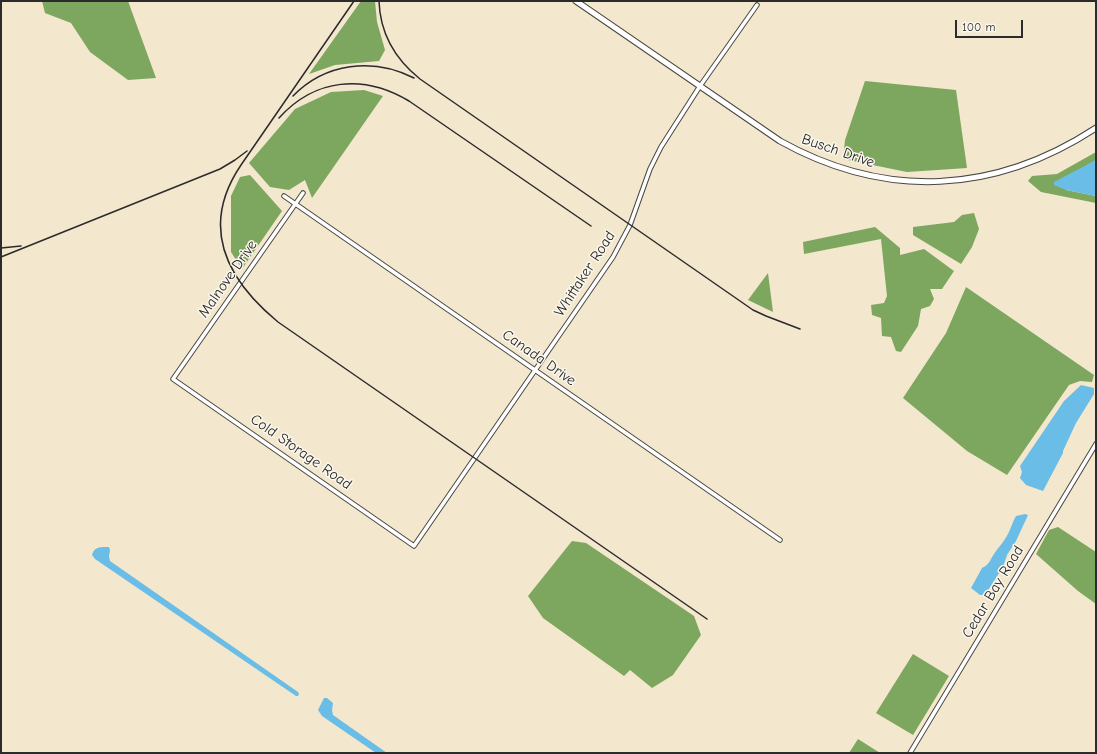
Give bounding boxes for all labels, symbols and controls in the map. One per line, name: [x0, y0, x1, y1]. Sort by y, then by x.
scale bar: [957, 12, 1025, 38]
text: 100 m: [962, 20, 995, 34]
street label: Busch Drive: [799, 130, 877, 172]
street label: Whittaker Road: [551, 228, 619, 320]
street label: Malnove Drive: [195, 237, 261, 321]
street label: Canada Drive: [499, 326, 579, 390]
street label: Cold Storage Road: [247, 410, 355, 494]
street label: Cedar Bay Road: [958, 543, 1028, 641]

